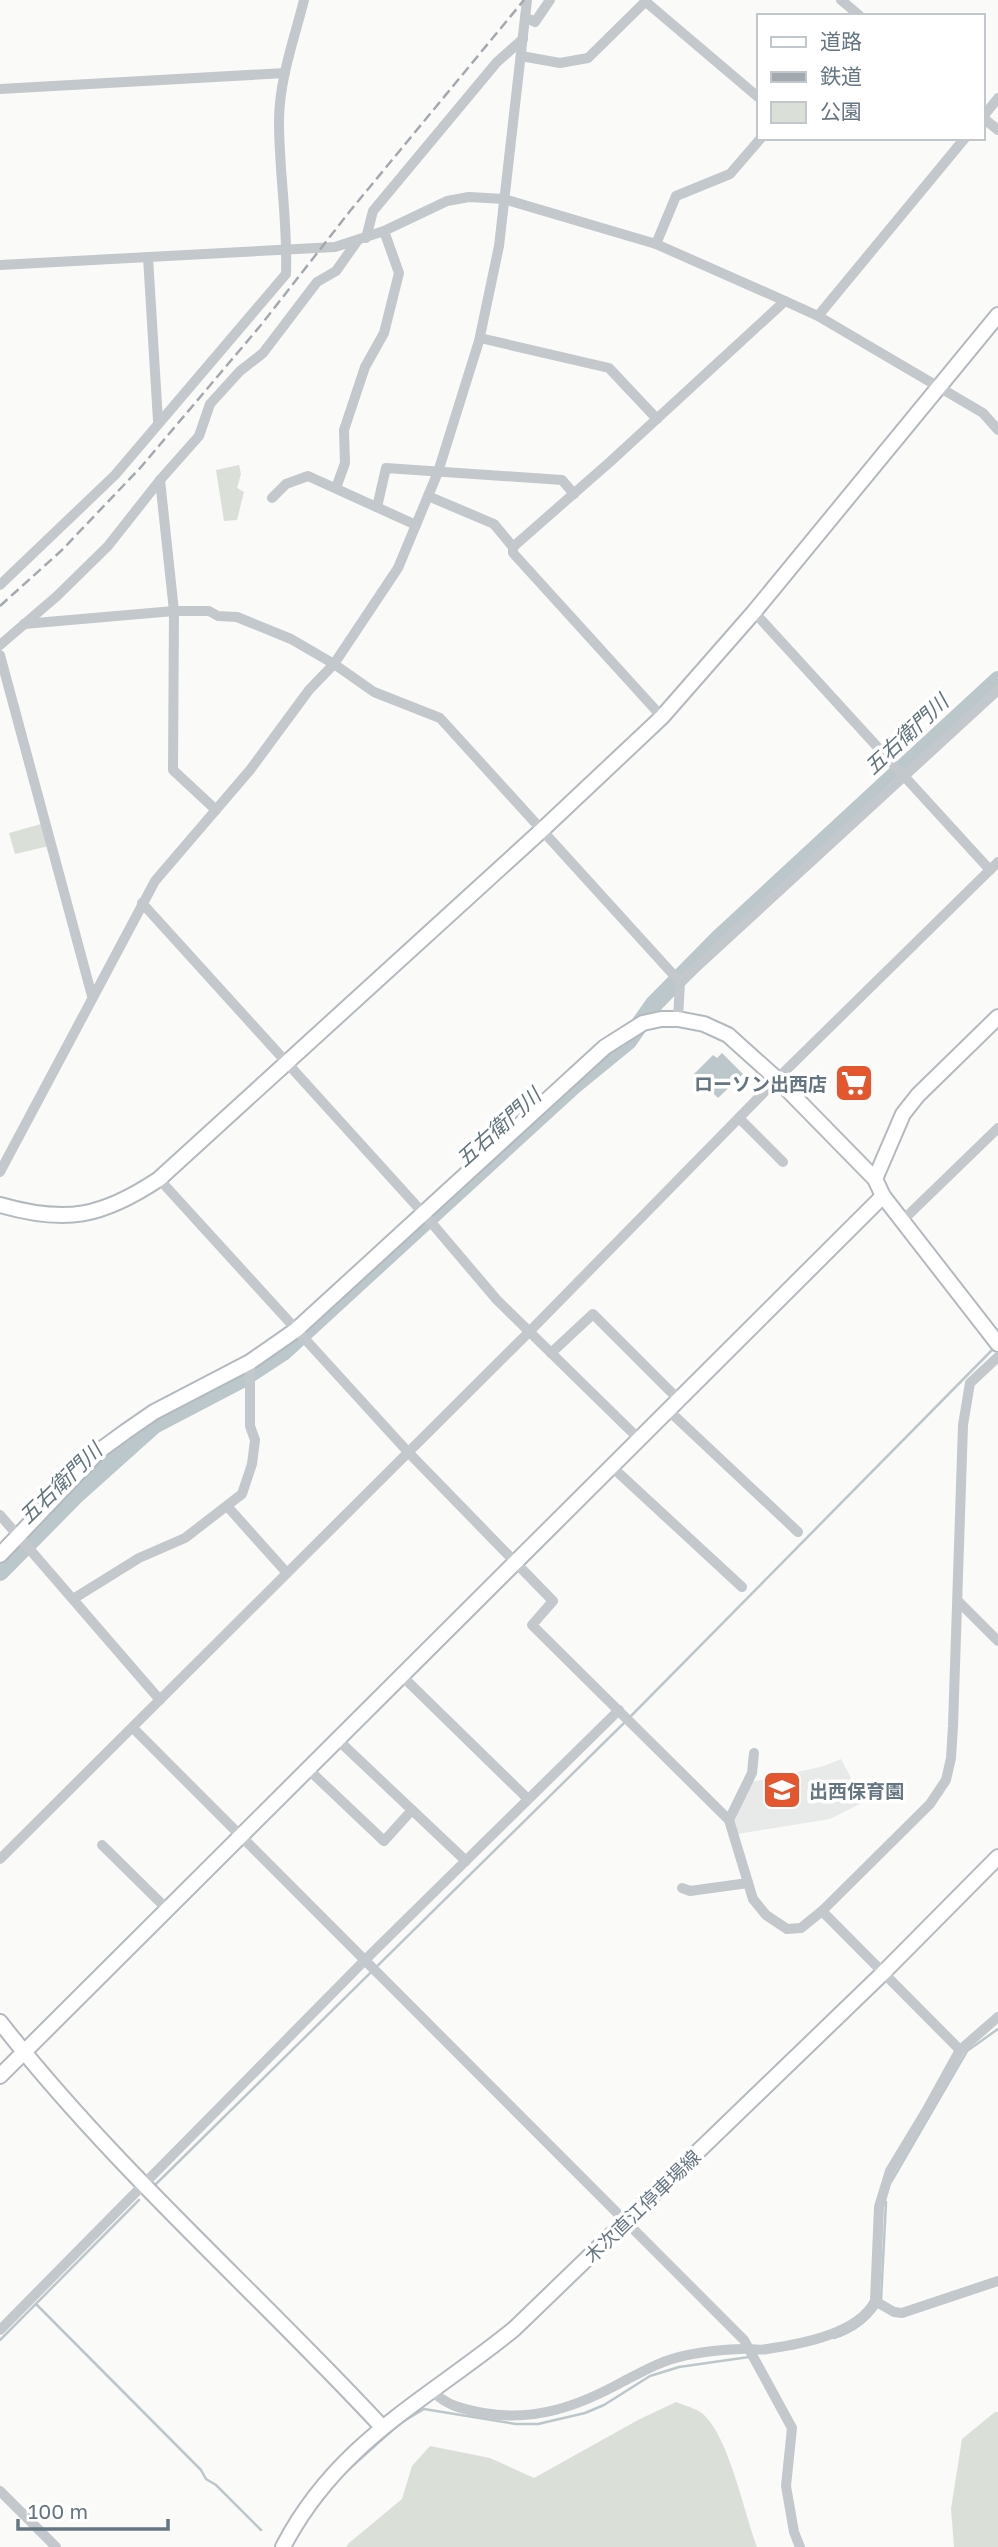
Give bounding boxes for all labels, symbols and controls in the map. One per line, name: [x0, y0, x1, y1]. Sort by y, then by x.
legend: [757, 14, 984, 140]
text: 道路: [820, 28, 862, 54]
text: 鉄道: [820, 63, 862, 89]
text: 公園: [820, 98, 862, 124]
water label: 五右衛門川: [859, 687, 955, 779]
supermarket icon: ローソン出西店: [833, 1062, 875, 1104]
place label: ローソン出西店: [694, 1072, 827, 1095]
water label: 五右衛門川: [450, 1081, 547, 1172]
water label: 五右衛門川: [13, 1436, 108, 1529]
school or university icon: 出西保育園: [761, 1769, 803, 1811]
place label: 出西保育園: [809, 1779, 904, 1802]
street label: 木次直江停車場線: [579, 2145, 705, 2267]
scale bar: [18, 2488, 168, 2532]
text: 100 m: [28, 2498, 88, 2524]

